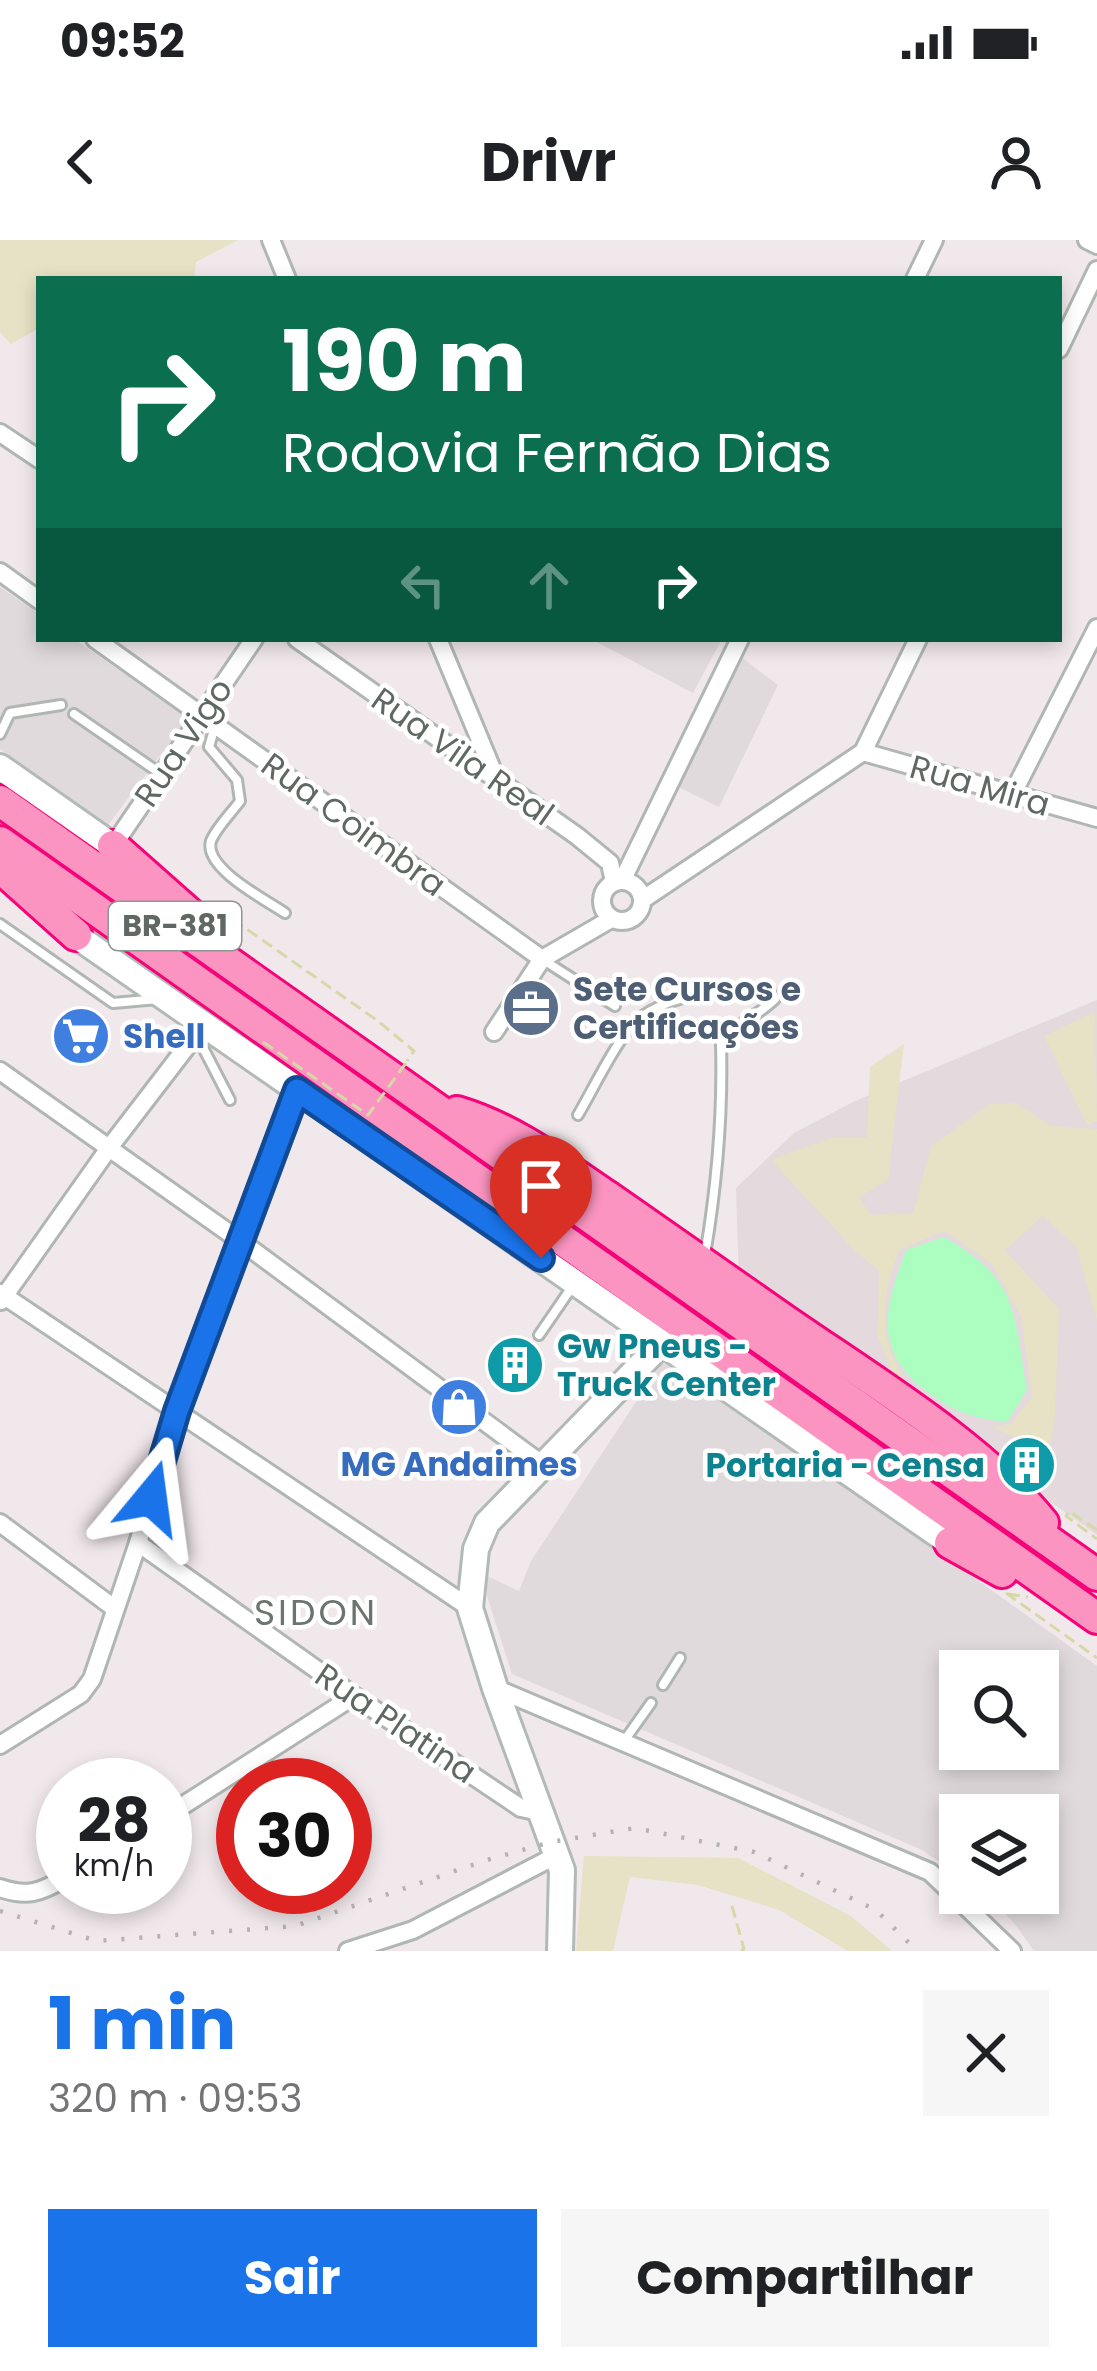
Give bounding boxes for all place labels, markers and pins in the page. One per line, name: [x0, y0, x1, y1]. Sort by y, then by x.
place label: Sete Cursos e Certificações: [573, 966, 801, 1051]
office icon: Sete Cursos e Certificações: [500, 977, 562, 1039]
supermarket icon: Shell: [50, 1005, 112, 1067]
place label: Shell: [123, 1013, 205, 1060]
pin: [490, 1135, 592, 1258]
place label: Gw Pneus - Truck Center: [557, 1323, 776, 1408]
building icon: Gw Pneus - Truck Center: [484, 1334, 546, 1396]
shop icon: MG Andaimes: [428, 1376, 490, 1438]
building icon: Portaria - Censa: [996, 1434, 1058, 1496]
place label: MG Andaimes: [340, 1441, 578, 1488]
place label: Portaria - Censa: [706, 1442, 985, 1489]

